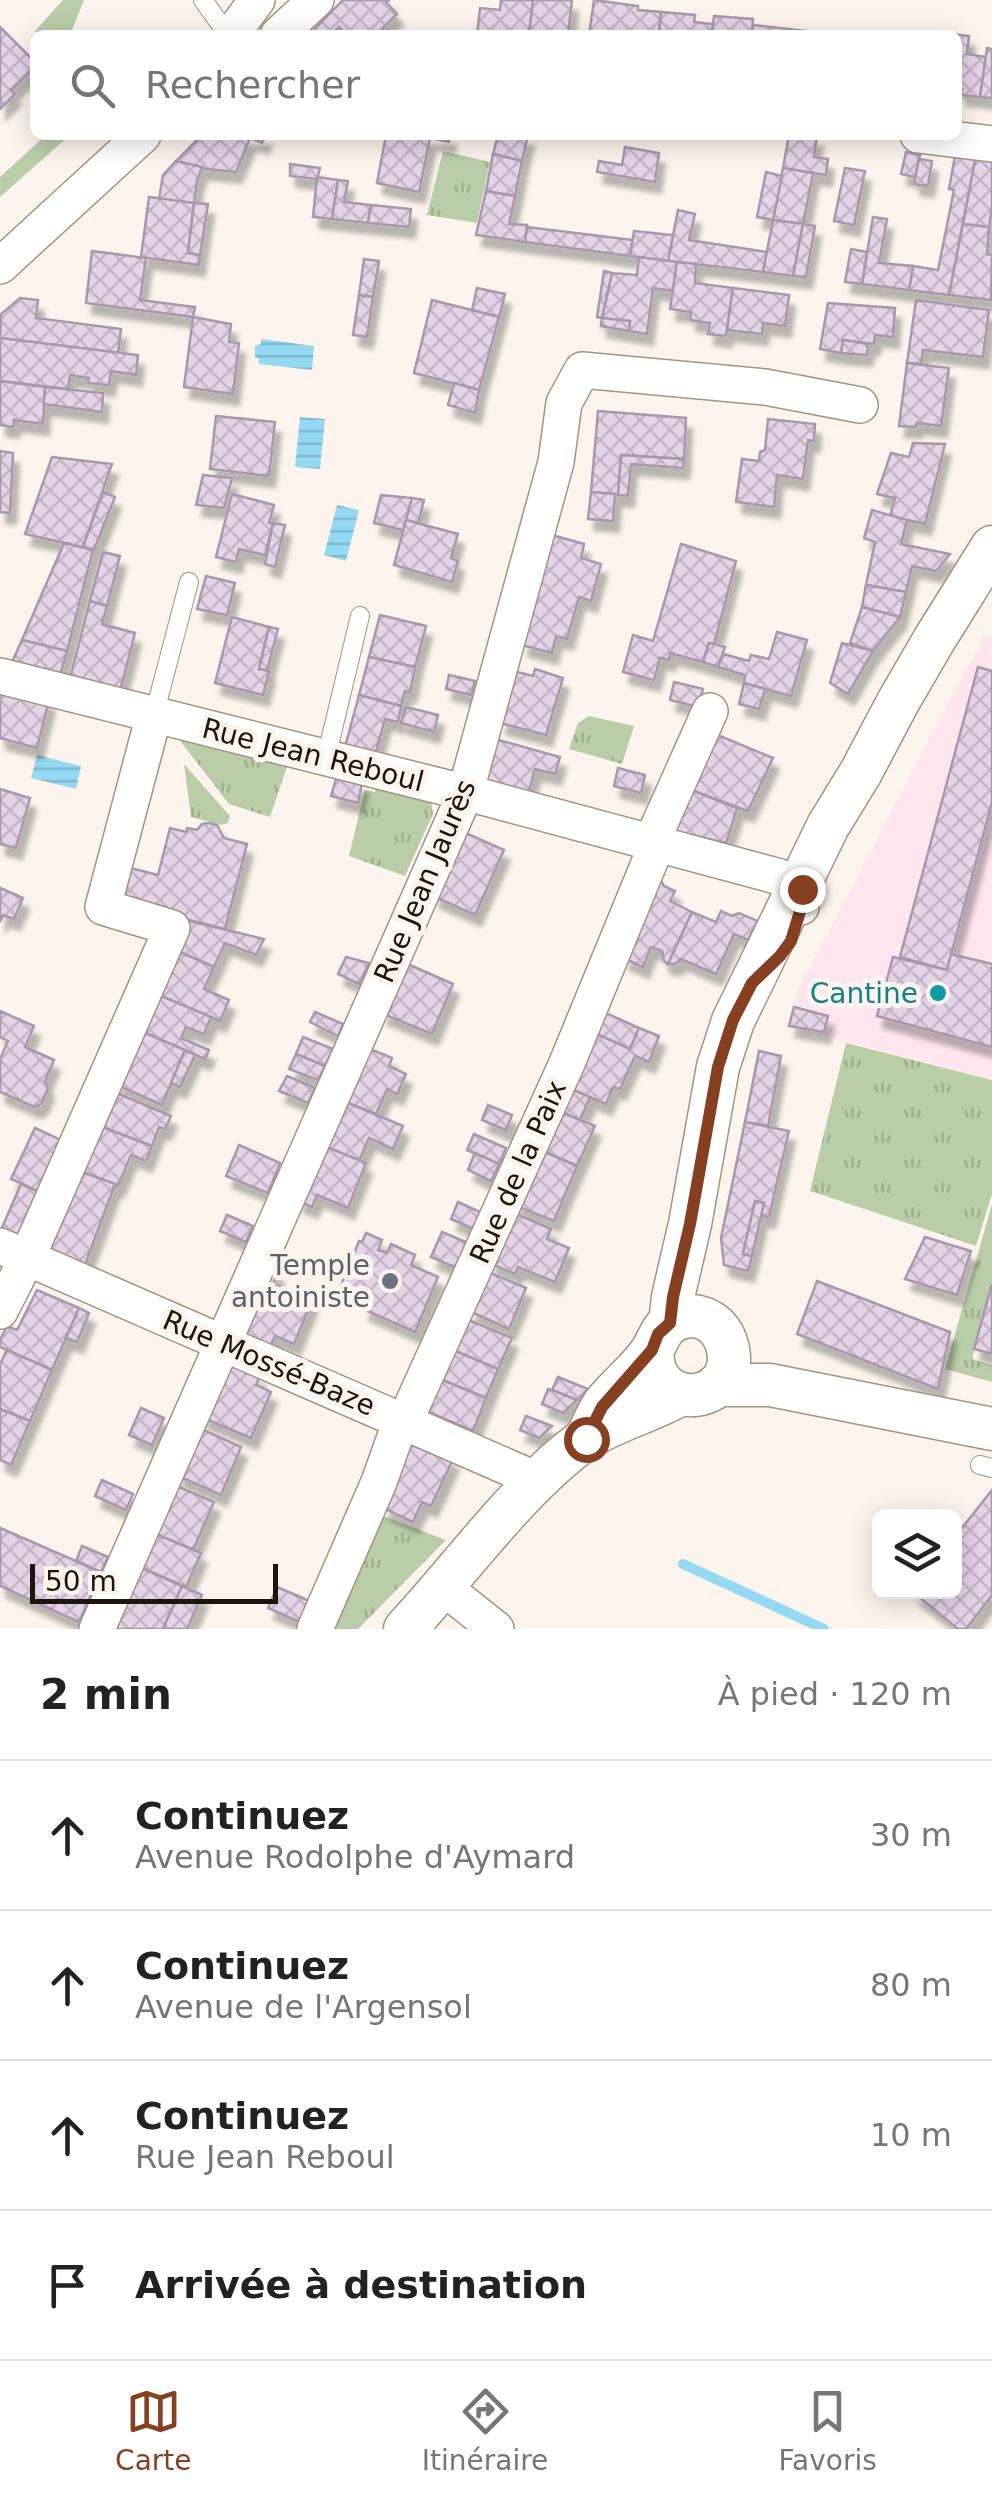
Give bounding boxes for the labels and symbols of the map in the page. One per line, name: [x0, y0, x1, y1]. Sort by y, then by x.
street label: Rue Jean Reboul: [199, 712, 427, 798]
street label: Rue Jean Jaurès: [367, 775, 483, 987]
route end: [780, 867, 826, 913]
place label: Cantine: [810, 977, 918, 1010]
marker: Cantine: [927, 982, 949, 1004]
street label: Rue de la Paix: [463, 1075, 573, 1269]
place label: Temple antoiniste: [231, 1249, 370, 1314]
marker: Temple antoiniste: [379, 1270, 401, 1292]
street label: Rue Mossé-Baze: [158, 1303, 380, 1423]
route start: [564, 1417, 610, 1463]
scale bar: [30, 1559, 278, 1604]

